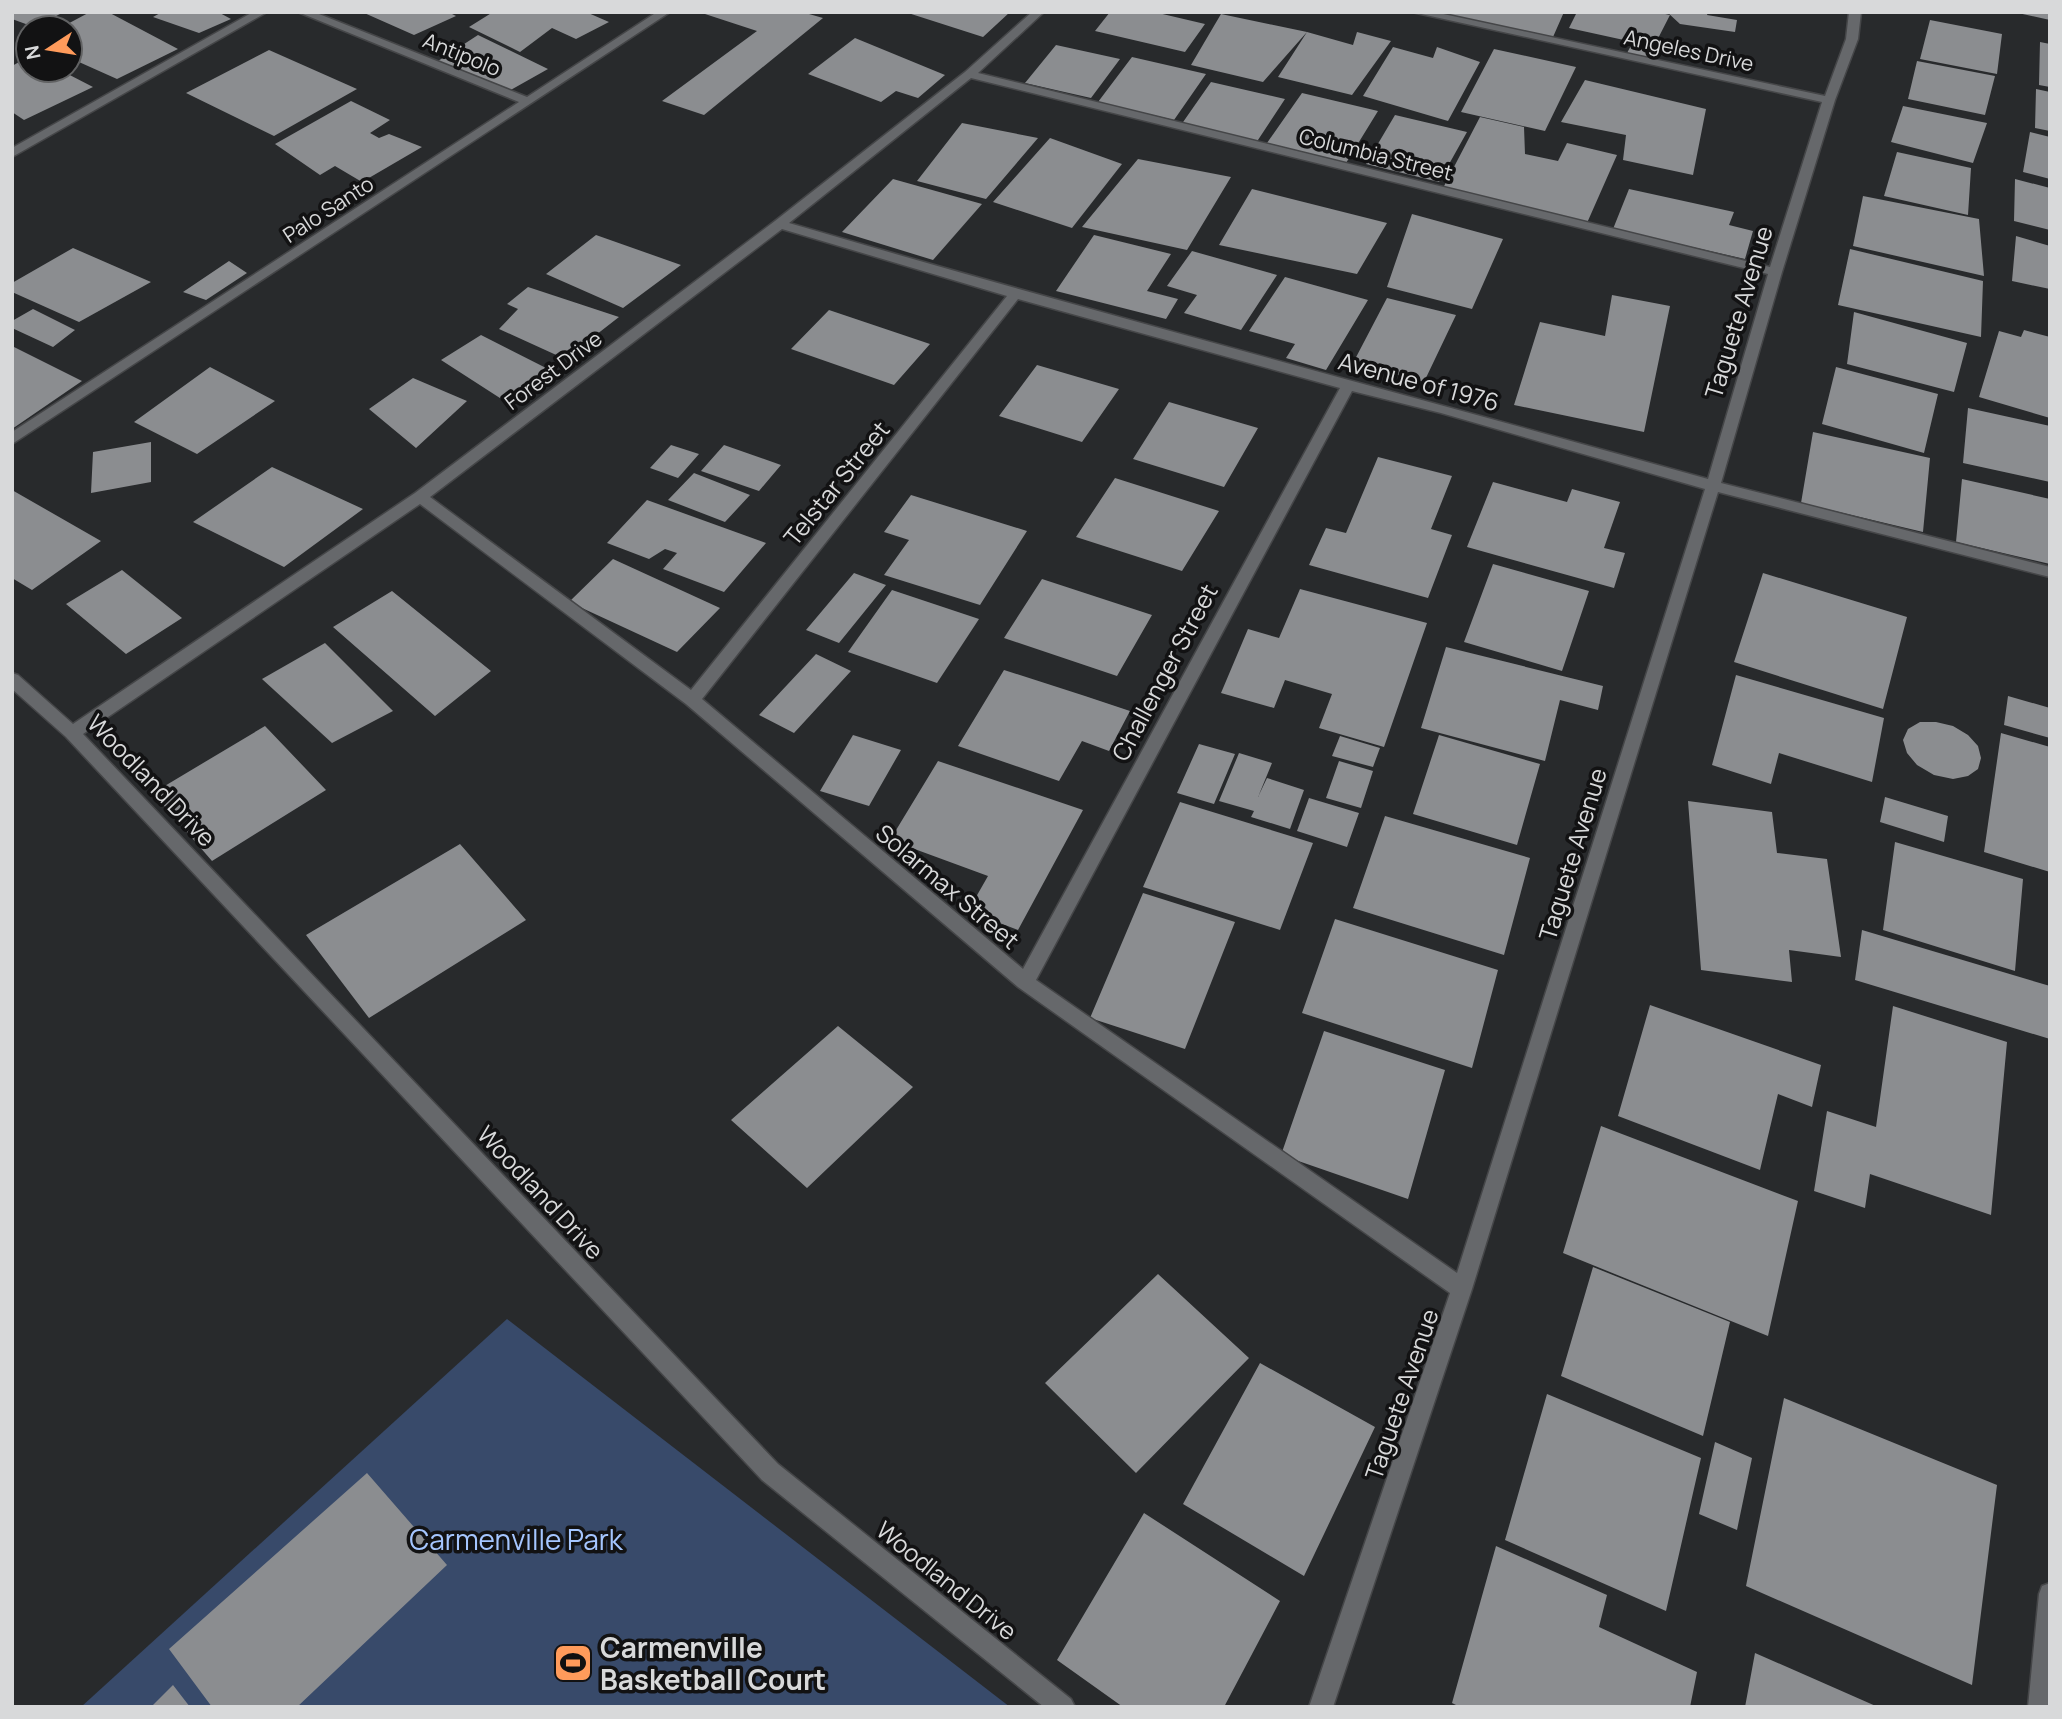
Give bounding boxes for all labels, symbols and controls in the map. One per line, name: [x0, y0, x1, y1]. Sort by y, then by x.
north arrow: [14, 14, 84, 84]
street label: Angeles Drive: [1622, 23, 1756, 77]
street label: Antipolo: [419, 26, 505, 82]
text: N: [18, 43, 47, 62]
street label: Columbia Street: [1296, 121, 1456, 187]
street label: Palo Santo: [277, 169, 379, 249]
street label: Taguete Avenue: [1696, 222, 1780, 402]
street label: Forest Drive: [499, 324, 607, 416]
street label: Avenue of 1976: [1335, 344, 1503, 418]
street label: Telstar Street: [776, 414, 896, 552]
street label: Challenger Street: [1103, 578, 1225, 766]
street label: Woodland Drive: [80, 707, 224, 853]
street label: Taguete Avenue: [1530, 764, 1614, 944]
street label: Solarmax Street: [869, 816, 1027, 956]
street label: Woodland Drive: [470, 1118, 612, 1266]
street label: Taguete Avenue: [1356, 1304, 1446, 1484]
street label: Woodland Drive: [870, 1513, 1024, 1647]
park label: Carmenville Park: [409, 1520, 624, 1558]
place label: Carmenville Basketball Court: [600, 1628, 826, 1698]
sports icon: Carmenville Basketball Court: [552, 1642, 594, 1684]

